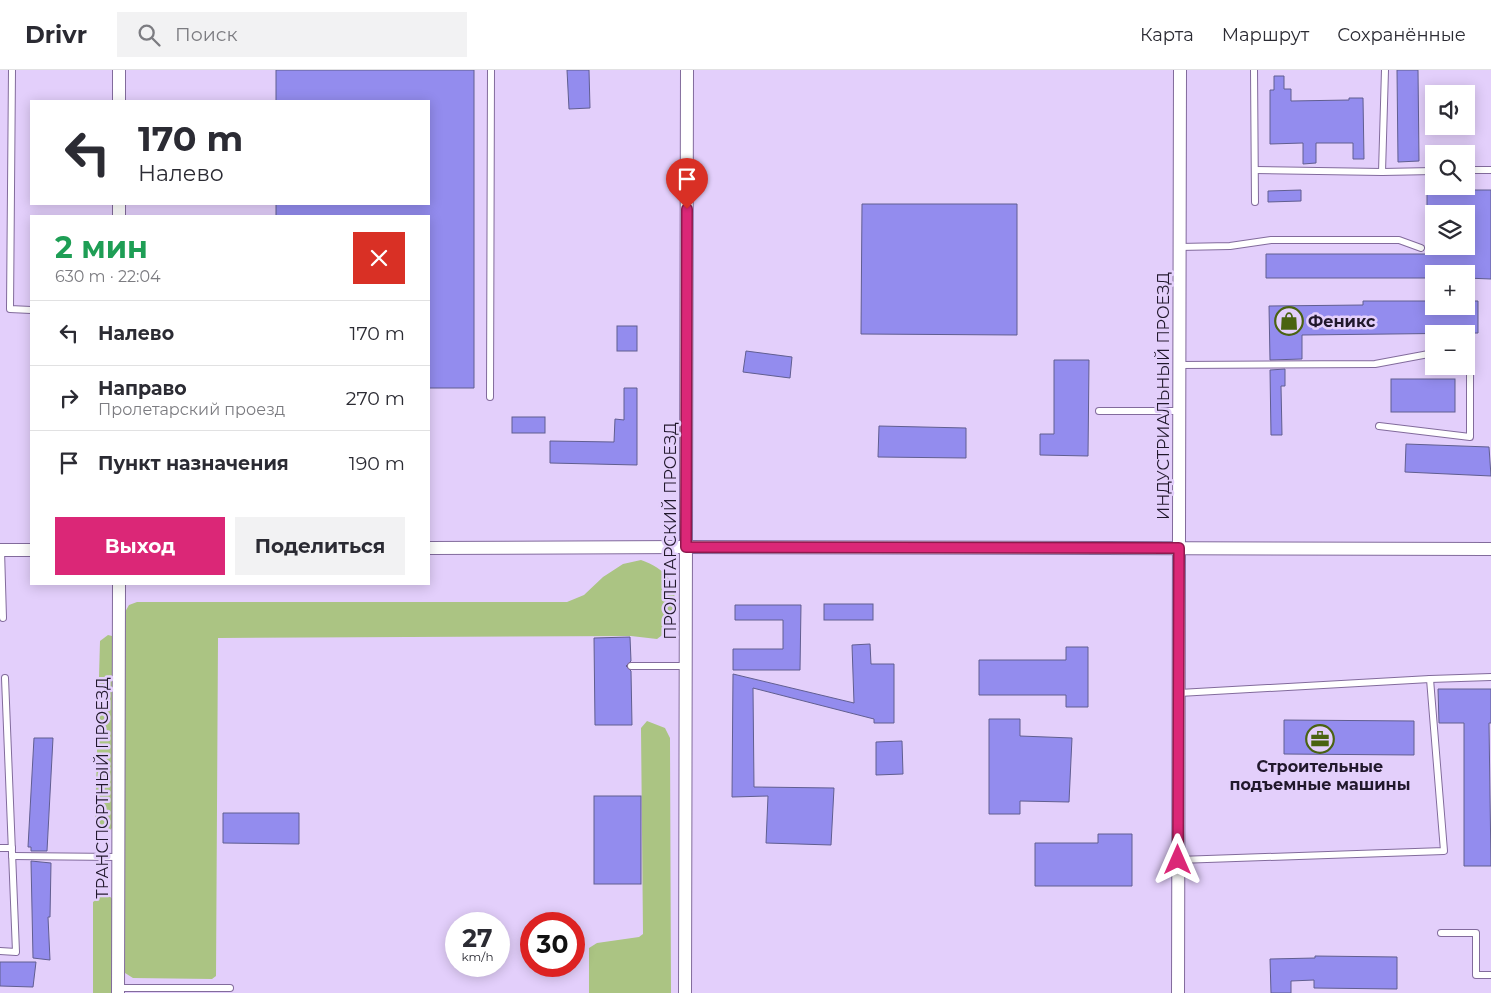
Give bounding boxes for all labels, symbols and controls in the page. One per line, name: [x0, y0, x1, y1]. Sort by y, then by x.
search box: [117, 12, 467, 57]
text: Drivr: [25, 20, 87, 49]
icon: search: [135, 21, 163, 49]
text: Поиск: [175, 23, 238, 46]
text: Карта: [1140, 24, 1194, 46]
text: Маршрут: [1222, 24, 1309, 46]
text: Сохранённые: [1337, 24, 1466, 46]
map controls: [1425, 85, 1475, 375]
button: sound: [1425, 85, 1475, 135]
text: 170 m: [138, 117, 243, 160]
icon: left: [55, 120, 120, 185]
button: search: [1425, 145, 1475, 195]
pin: [666, 158, 708, 209]
text: Налево: [138, 160, 224, 187]
icon: arrive: [673, 165, 701, 193]
button: layers: [1425, 205, 1475, 255]
text: 2 мин: [55, 229, 148, 266]
button: close: [353, 232, 405, 284]
button: +: [1425, 265, 1475, 315]
text: 630 m · 22:04: [55, 267, 161, 286]
street label: ИНДУСТРИАЛЬНЫЙ ПРОЕЗД: [1154, 272, 1173, 520]
shop icon: Феникс: [1274, 306, 1304, 336]
place label: Феникс: [1308, 312, 1376, 331]
icon: left: [55, 319, 83, 347]
text: Налево: [98, 322, 174, 345]
text: 170 m: [350, 322, 405, 345]
button: −: [1425, 325, 1475, 375]
text: Направо: [98, 377, 187, 400]
icon: right: [55, 384, 83, 412]
text: 270 m: [346, 387, 405, 410]
text: Пролетарский проезд: [98, 400, 285, 419]
street label: ПРОЛЕТАРСКИЙ ПРОЕЗД: [661, 422, 680, 640]
icon: arrive: [55, 449, 83, 477]
text: Пункт назначения: [98, 452, 289, 475]
text: 190 m: [349, 452, 405, 475]
button: Выход: [55, 517, 225, 575]
button: Поделиться: [235, 517, 405, 575]
street label: ТРАНСПОРТНЫЙ ПРОЕЗД: [93, 677, 112, 899]
office icon: Строительные подъемные машины: [1305, 724, 1335, 754]
place label: Строительные подъемные машины: [1230, 757, 1410, 794]
position arrow: [1151, 833, 1203, 885]
speed limit sign: 30: [520, 912, 585, 977]
text: 27: [462, 923, 493, 953]
text: km/h: [461, 949, 494, 964]

